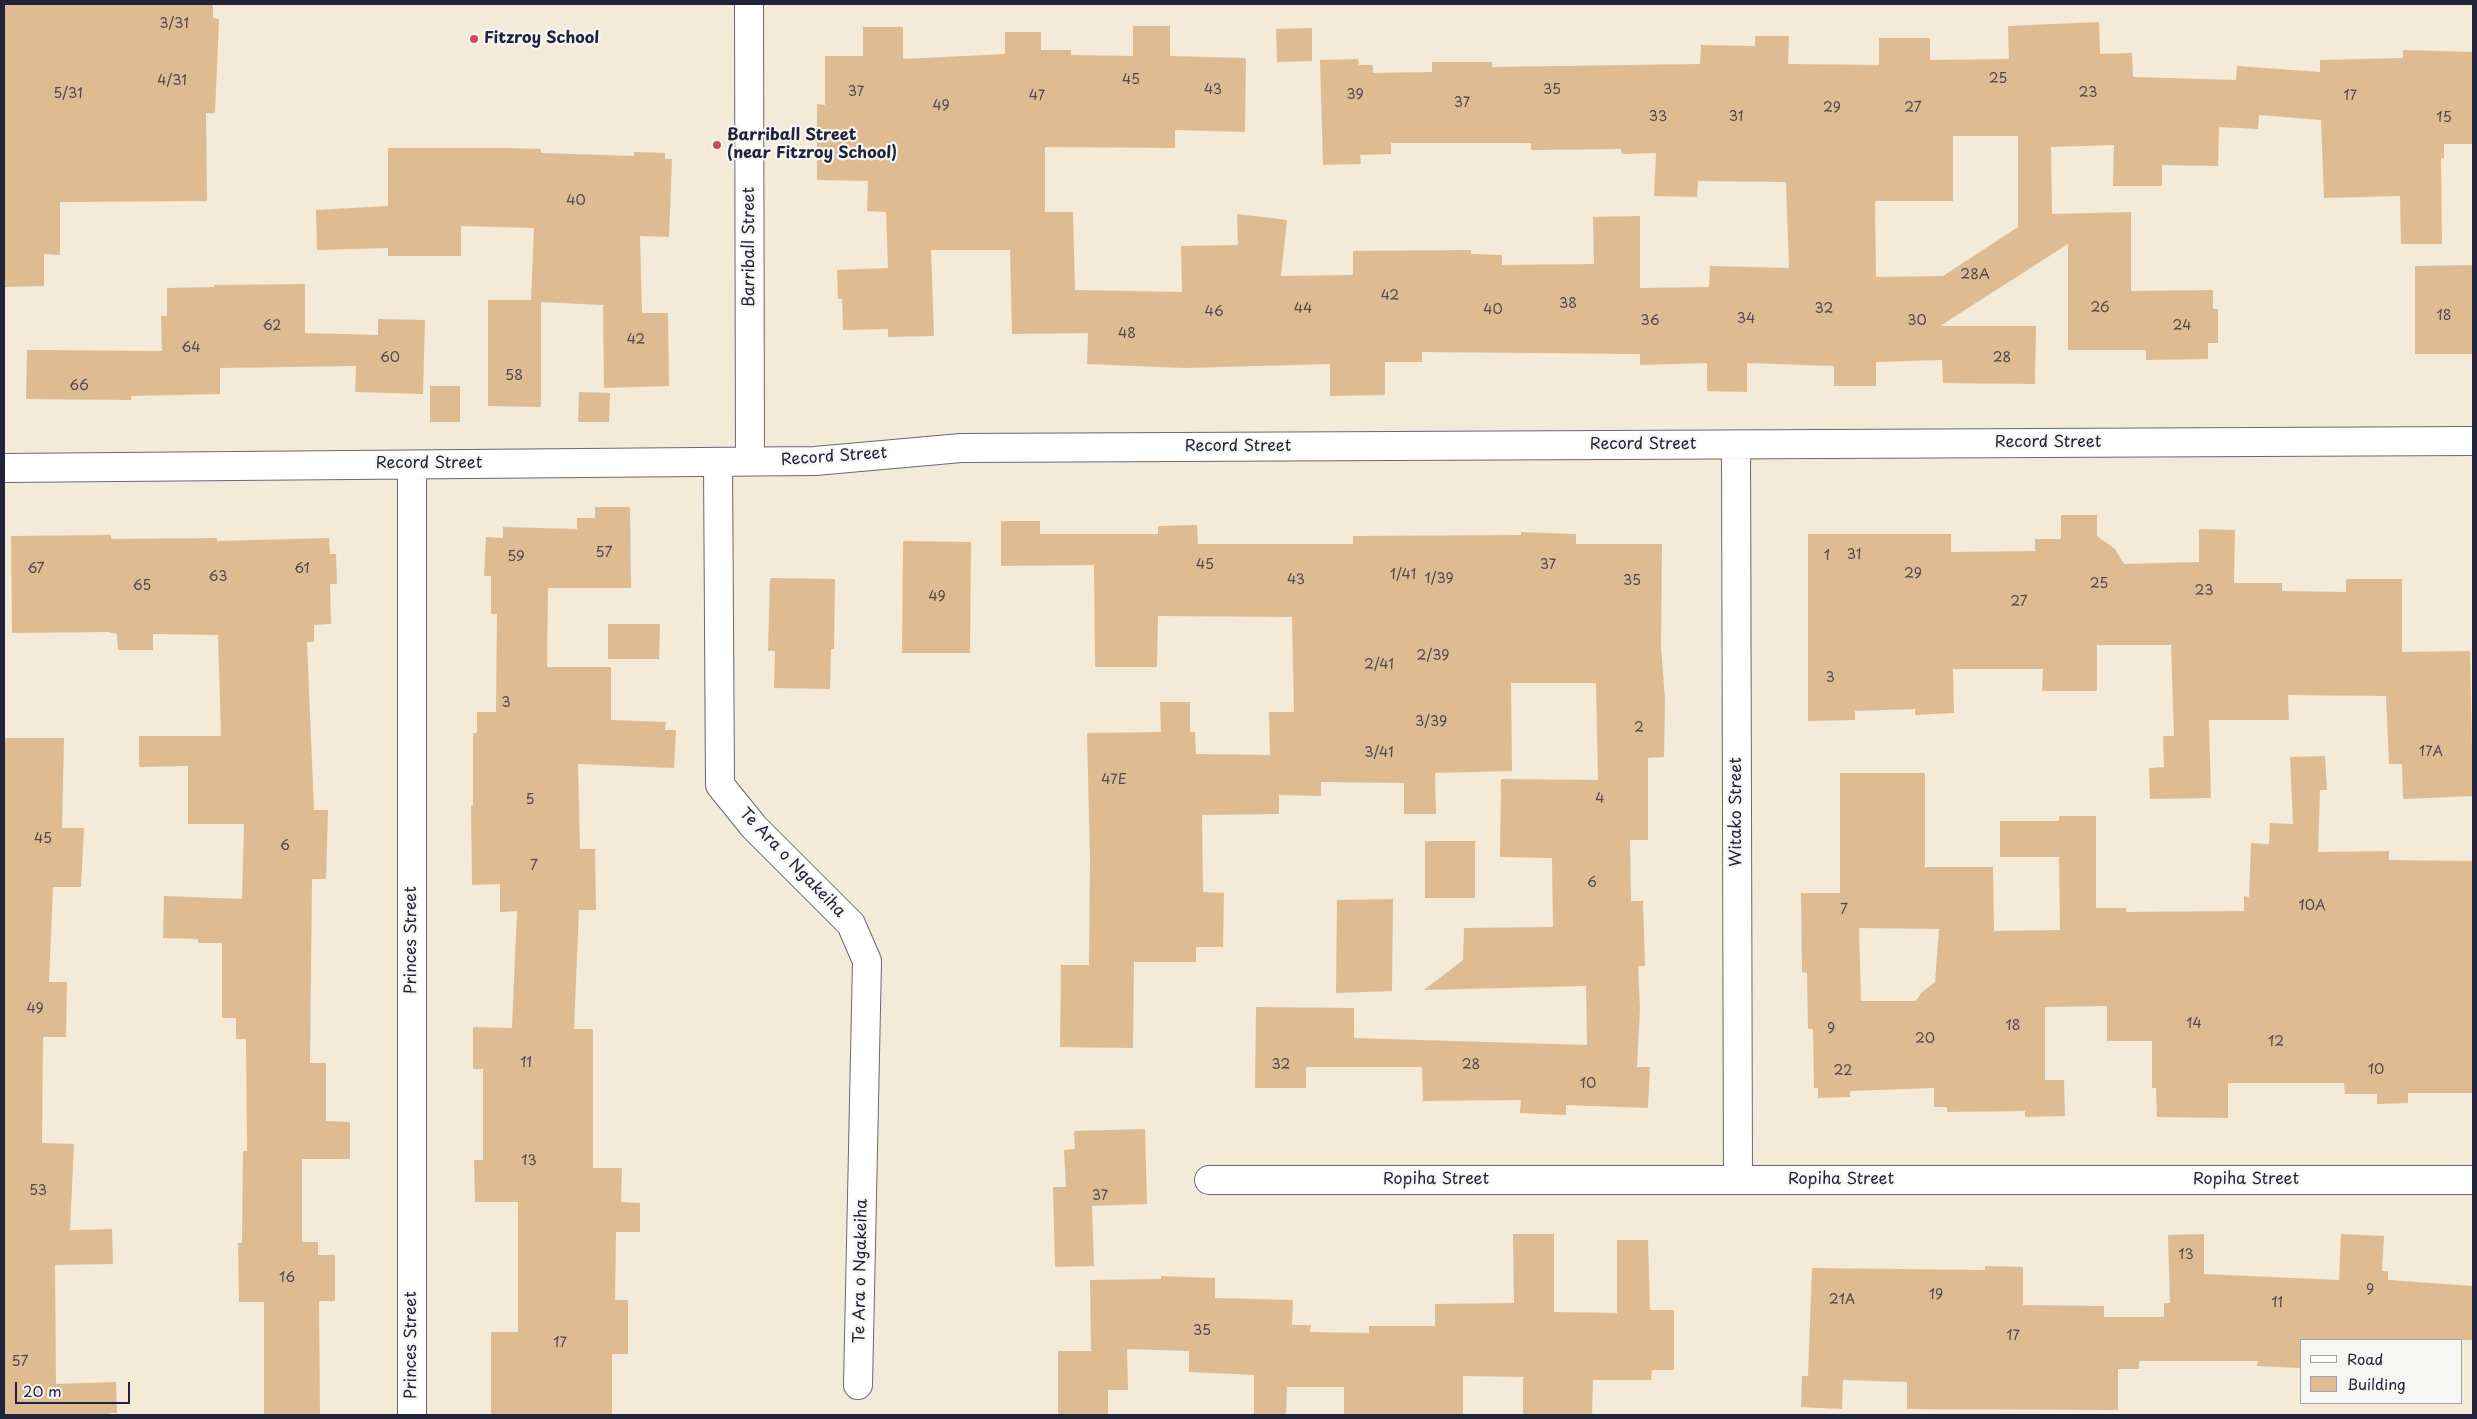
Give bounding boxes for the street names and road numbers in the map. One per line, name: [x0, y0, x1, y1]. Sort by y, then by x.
street label: Barriball Street: [740, 187, 760, 307]
street label: Record Street: [1995, 433, 2101, 453]
street label: Record Street: [1590, 435, 1696, 455]
street label: Record Street: [1185, 437, 1291, 457]
street label: Record Street: [780, 444, 888, 470]
street label: Record Street: [376, 454, 482, 474]
street label: Witako Street: [1727, 757, 1747, 867]
street label: Te Ara o Ngakeiha: [735, 804, 849, 922]
street label: Princes Street: [402, 886, 422, 994]
street label: Ropiha Street: [1383, 1170, 1489, 1190]
street label: Ropiha Street: [1788, 1170, 1894, 1190]
street label: Ropiha Street: [2193, 1170, 2299, 1190]
street label: Te Ara o Ngakeiha: [850, 1199, 872, 1343]
street label: Princes Street: [402, 1291, 422, 1399]

